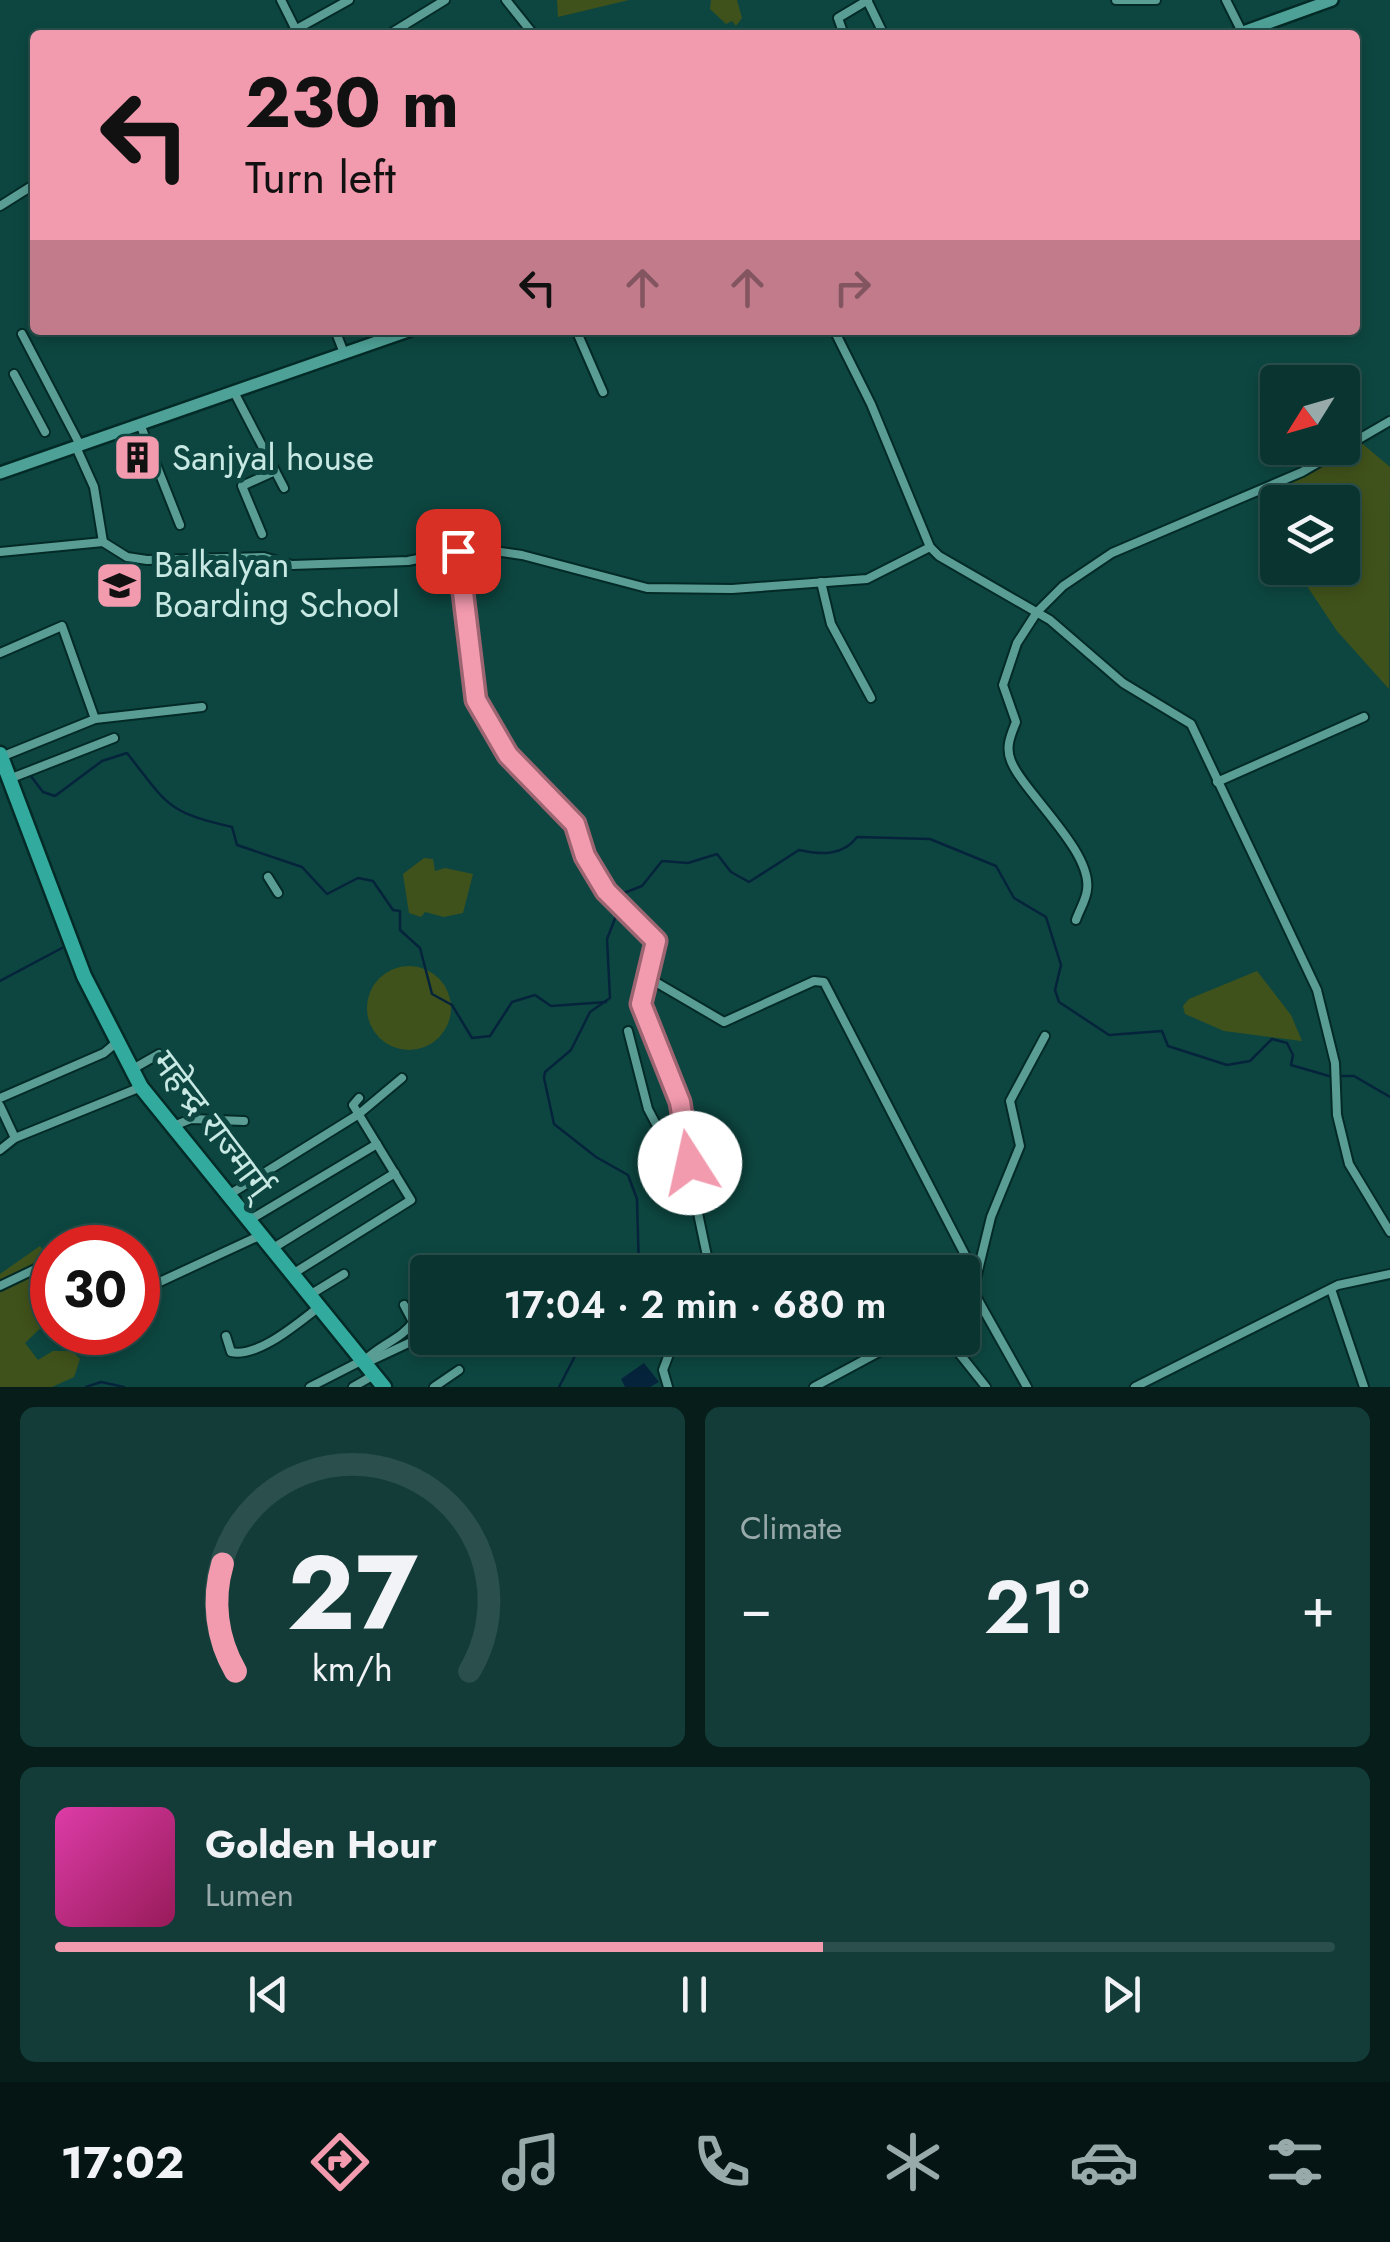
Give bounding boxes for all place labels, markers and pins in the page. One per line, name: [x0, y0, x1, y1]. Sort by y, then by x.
building icon: Sanjyal house: [111, 432, 163, 484]
place label: Sanjyal house: [172, 433, 374, 483]
pin: [416, 509, 501, 594]
place label: Balkalyan Boarding School: [154, 540, 400, 630]
school or university icon: Balkalyan Boarding School: [93, 559, 145, 611]

